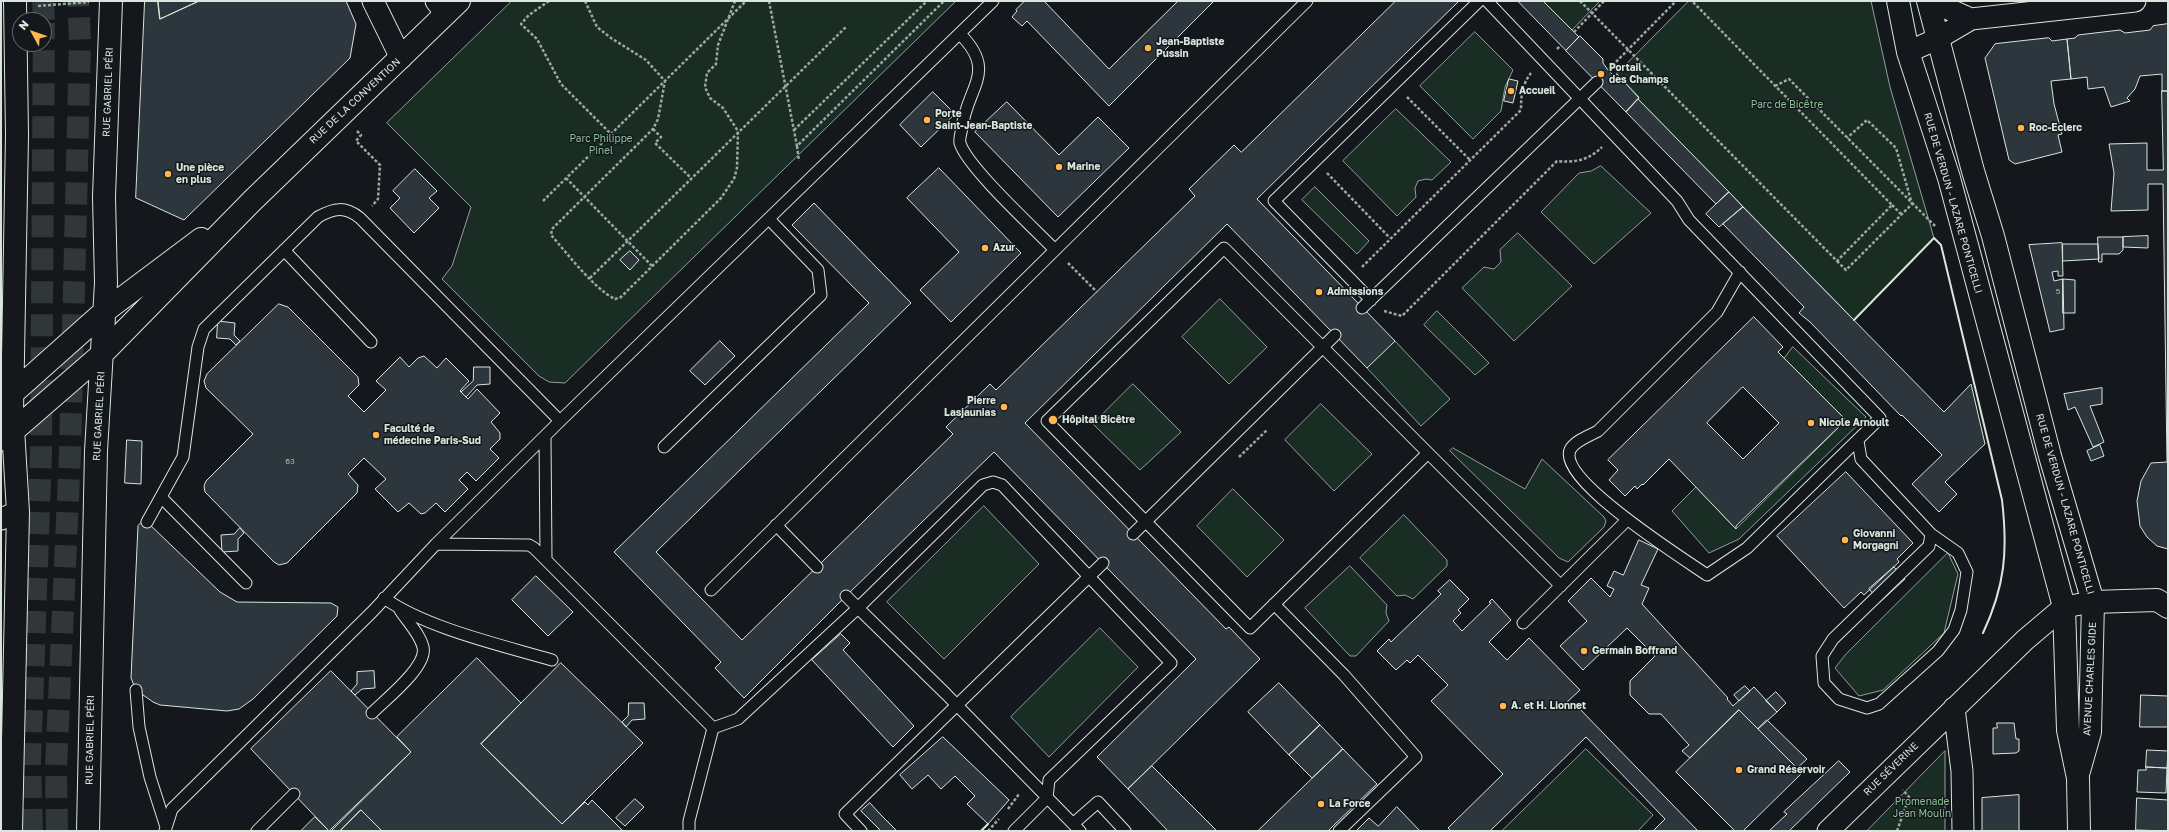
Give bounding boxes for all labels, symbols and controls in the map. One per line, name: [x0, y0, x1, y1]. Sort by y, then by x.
north arrow: [12, 12, 52, 52]
text: N: [16, 17, 31, 32]
place label: Jean-Baptiste Pussin: [1156, 36, 1224, 60]
marker: Jean-Baptiste Pussin: [1143, 43, 1153, 53]
street label: RUE GABRIEL PÉRI: [100, 47, 116, 137]
street label: RUE DE LA CONVENTION: [307, 56, 403, 146]
place label: Portail des Champs: [1609, 62, 1669, 86]
marker: Portail des Champs: [1596, 69, 1606, 79]
place label: Accueil: [1519, 85, 1555, 97]
marker: Accueil: [1506, 86, 1516, 96]
park label: Parc de Bicêtre: [1751, 99, 1823, 111]
place label: Porte Saint-Jean-Baptiste: [935, 108, 1032, 132]
street label: RUE DE VERDUN - LAZARE PONTICELLI: [1921, 111, 1985, 295]
marker: Porte Saint-Jean-Baptiste: [922, 115, 932, 125]
place label: Roc-Eclerc: [2029, 122, 2082, 134]
marker: Roc-Eclerc: [2016, 123, 2026, 133]
park label: Parc Philippe Pinel: [569, 133, 633, 156]
place label: Marine: [1067, 161, 1100, 173]
place label: Une pièce en plus: [176, 162, 224, 186]
marker: Marine: [1054, 162, 1064, 172]
marker: Une pièce en plus: [163, 169, 173, 179]
place label: Azur: [993, 242, 1015, 254]
marker: Azur: [980, 243, 990, 253]
place label: Admissions: [1327, 286, 1383, 298]
house number: 5: [2056, 286, 2060, 296]
marker: Admissions: [1314, 287, 1324, 297]
street label: RUE GABRIEL PÉRI: [91, 371, 107, 461]
place label: Pierre Lasjaunias: [944, 395, 996, 418]
marker: Pierre Lasjaunias: [999, 402, 1009, 412]
street label: RUE DE VERDUN - LAZARE PONTICELLI: [2033, 412, 2097, 596]
marker: Hôpital Bicêtre: [1047, 414, 1059, 426]
place label: Hôpital Bicêtre: [1062, 414, 1135, 426]
place label: Nicole Arnoult: [1819, 417, 1889, 429]
marker: Nicole Arnoult: [1806, 418, 1816, 428]
place label: Faculté de médecine Paris-Sud: [384, 423, 481, 446]
marker: Faculté de médecine Paris-Sud: [371, 430, 381, 440]
house number: 63: [285, 456, 295, 466]
place label: Giovanni Morgagni: [1853, 528, 1899, 552]
marker: Giovanni Morgagni: [1840, 535, 1850, 545]
street label: AVENUE CHARLES GIDE: [2081, 622, 2099, 736]
place label: Germain Boffrand: [1592, 645, 1677, 657]
marker: Germain Boffrand: [1579, 646, 1589, 656]
street label: RUE GABRIEL PÉRI: [83, 695, 97, 785]
place label: A. et H. Lionnet: [1511, 700, 1586, 712]
marker: A. et H. Lionnet: [1498, 701, 1508, 711]
street label: RUE SÉVERINE: [1861, 740, 1921, 798]
place label: Grand Réservoir: [1747, 764, 1825, 776]
marker: Grand Réservoir: [1734, 765, 1744, 775]
park label: Promenade Jean Moulin: [1893, 796, 1951, 820]
place label: La Force: [1329, 798, 1370, 810]
marker: La Force: [1316, 799, 1326, 809]

